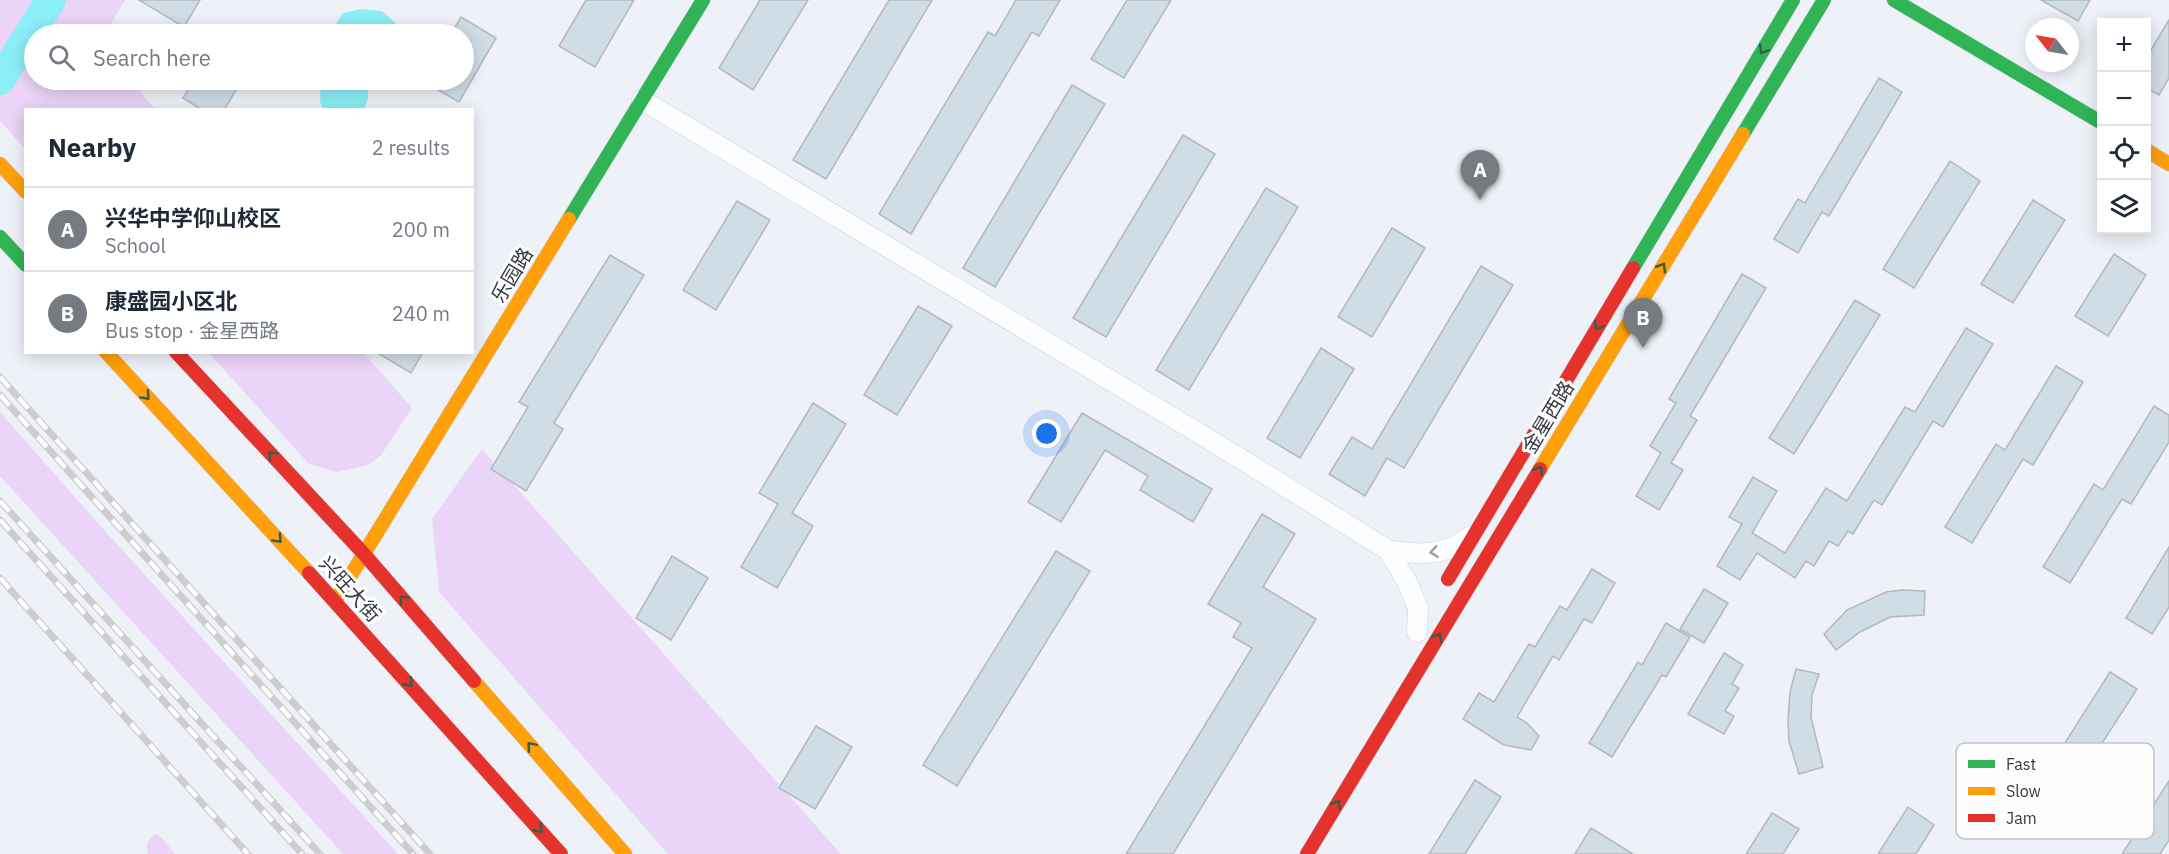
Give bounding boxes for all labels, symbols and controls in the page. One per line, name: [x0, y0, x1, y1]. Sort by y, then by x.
north arrow: [2025, 18, 2079, 72]
map controls: [2097, 18, 2151, 234]
button: +: [2097, 18, 2151, 72]
search box: [24, 24, 474, 90]
icon: search: [45, 41, 78, 74]
text: Search here: [93, 43, 211, 72]
one-way arrow: [1759, 44, 1771, 54]
button: −: [2097, 72, 2151, 126]
button: locate: [2097, 126, 2151, 180]
text: Nearby: [48, 130, 136, 164]
text: 2 results: [372, 134, 450, 161]
pin: A: [1460, 150, 1500, 200]
button: layers: [2097, 180, 2151, 234]
text: 兴华中学仰山校区: [105, 203, 281, 232]
text: A: [61, 216, 74, 243]
text: 200 m: [392, 216, 450, 243]
text: School: [105, 232, 166, 259]
street label: 乐园路: [485, 242, 539, 307]
one-way arrow: [1654, 263, 1666, 273]
text: 康盛园小区北: [105, 286, 237, 315]
pin: B: [1624, 298, 1662, 348]
text: B: [61, 300, 74, 327]
text: 240 m: [392, 300, 450, 327]
text: Bus stop · 金星西路: [105, 317, 279, 344]
one-way arrow: [1594, 320, 1606, 330]
street label: 金星西路: [1515, 376, 1580, 458]
one-way arrow: [139, 389, 150, 399]
your location: [1032, 419, 1061, 448]
one-way arrow: [268, 452, 279, 463]
one-way arrow: [1531, 466, 1543, 476]
one-way arrow: [271, 532, 282, 543]
one-way arrow: [1429, 545, 1438, 557]
street label: 兴旺大街: [314, 550, 387, 627]
one-way arrow: [399, 595, 410, 606]
one-way arrow: [1431, 633, 1443, 643]
one-way arrow: [402, 677, 413, 687]
one-way arrow: [527, 743, 538, 753]
legend: [1956, 743, 2154, 839]
text: Fast: [2006, 754, 2036, 774]
text: Slow: [2006, 781, 2041, 801]
one-way arrow: [1330, 800, 1342, 810]
text: Jam: [2006, 808, 2037, 828]
one-way arrow: [532, 822, 543, 833]

